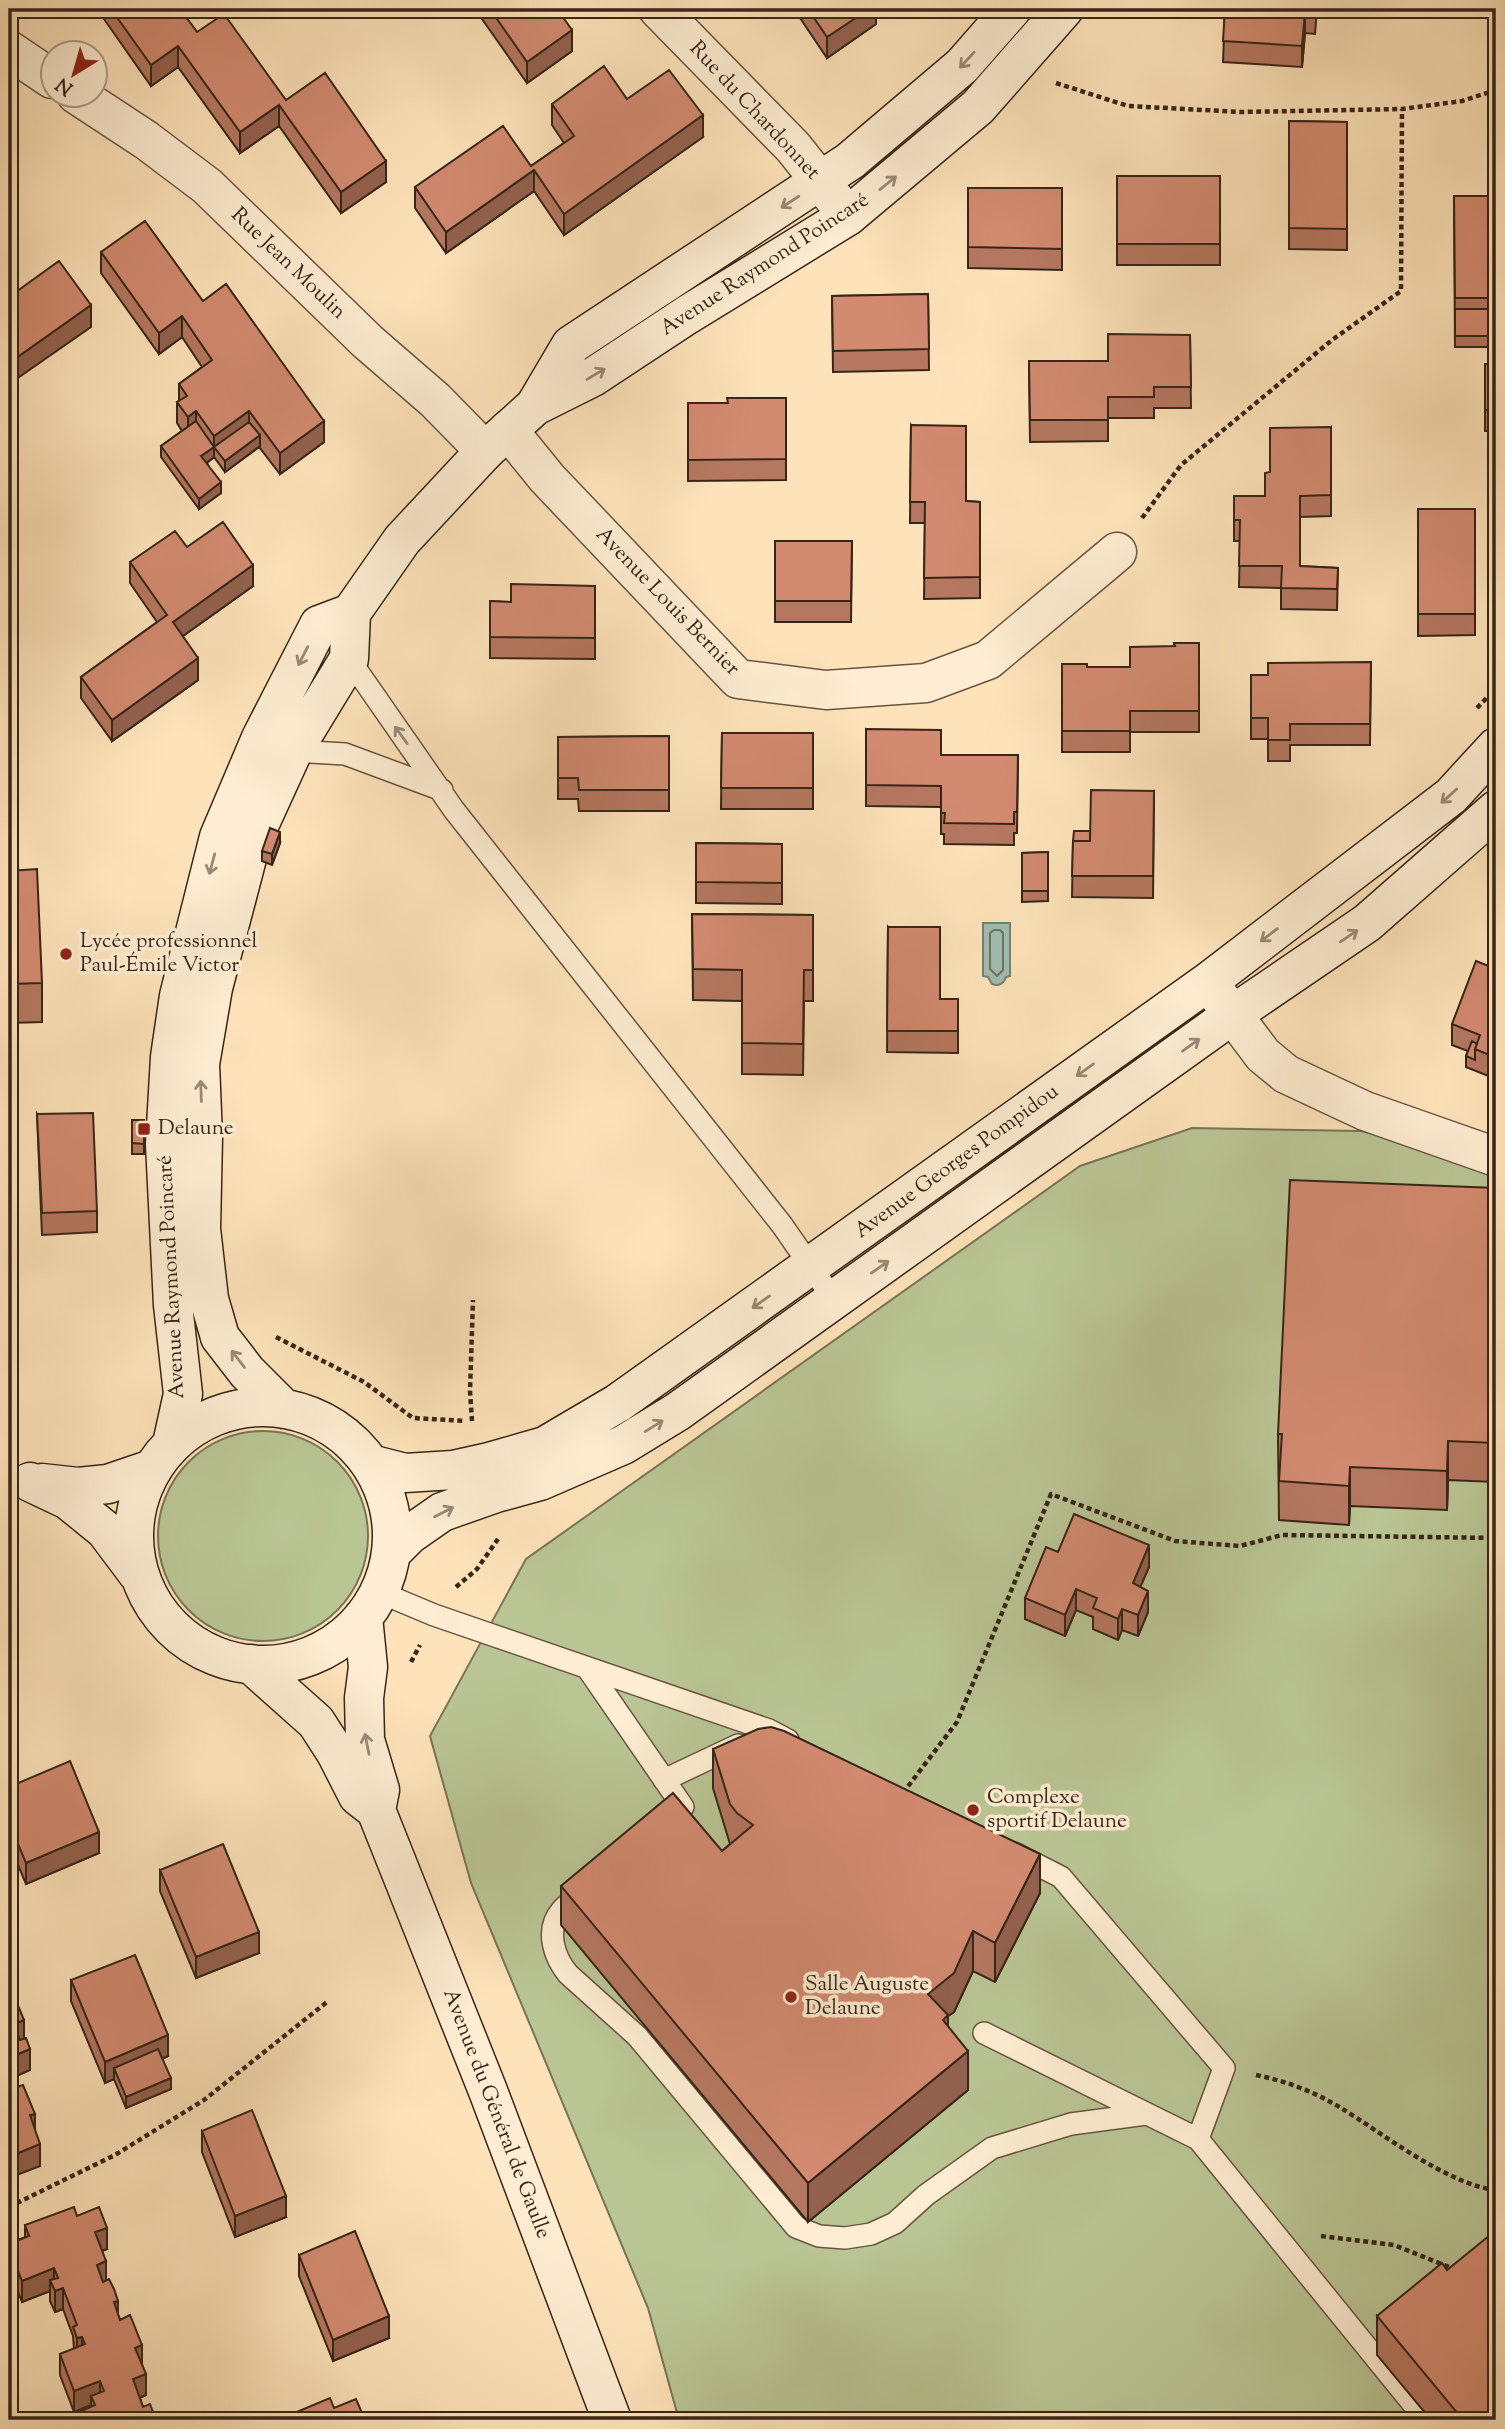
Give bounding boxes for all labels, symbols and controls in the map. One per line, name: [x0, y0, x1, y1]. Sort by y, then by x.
street label: Rue du Chardonnet: [682, 35, 826, 187]
north arrow: [38, 38, 108, 108]
one-way arrow: [958, 51, 975, 68]
text: N: [51, 70, 79, 101]
one-way arrow: [879, 175, 897, 191]
street label: Avenue Raymond Poincaré: [655, 186, 875, 344]
one-way arrow: [781, 195, 800, 209]
street label: Rue Jean Moulin: [224, 201, 352, 327]
one-way arrow: [585, 367, 605, 381]
street label: Avenue Louis Bernier: [588, 521, 746, 683]
one-way arrow: [296, 645, 309, 666]
one-way arrow: [394, 726, 408, 745]
one-way arrow: [1441, 788, 1458, 805]
one-way arrow: [205, 852, 218, 875]
place label: Lycée professionnel Paul-Émile Victor: [80, 927, 257, 981]
one-way arrow: [1260, 928, 1279, 943]
one-way arrow: [1339, 929, 1358, 943]
marker: Lycée professionnel Paul-Émile Victor: [58, 946, 74, 962]
one-way arrow: [1181, 1037, 1200, 1052]
one-way arrow: [1076, 1063, 1095, 1077]
street label: Avenue Georges Pompidou: [849, 1078, 1065, 1246]
one-way arrow: [195, 1080, 208, 1103]
place label: Delaune: [158, 1114, 234, 1144]
marker: Delaune: [136, 1121, 152, 1137]
street label: Avenue Raymond Poincaré: [151, 1154, 193, 1400]
one-way arrow: [870, 1260, 889, 1274]
one-way arrow: [752, 1295, 771, 1309]
one-way arrow: [230, 1351, 245, 1369]
one-way arrow: [643, 1419, 663, 1433]
one-way arrow: [434, 1505, 454, 1519]
one-way arrow: [359, 1733, 373, 1756]
place label: Complexe sportif Delaune: [987, 1783, 1127, 1837]
marker: Complexe sportif Delaune: [965, 1802, 981, 1818]
place label: Salle Auguste Delaune: [805, 1970, 929, 2024]
street label: Avenue du Général de Gaulle: [434, 1985, 558, 2243]
marker: Salle Auguste Delaune: [783, 1989, 799, 2005]

